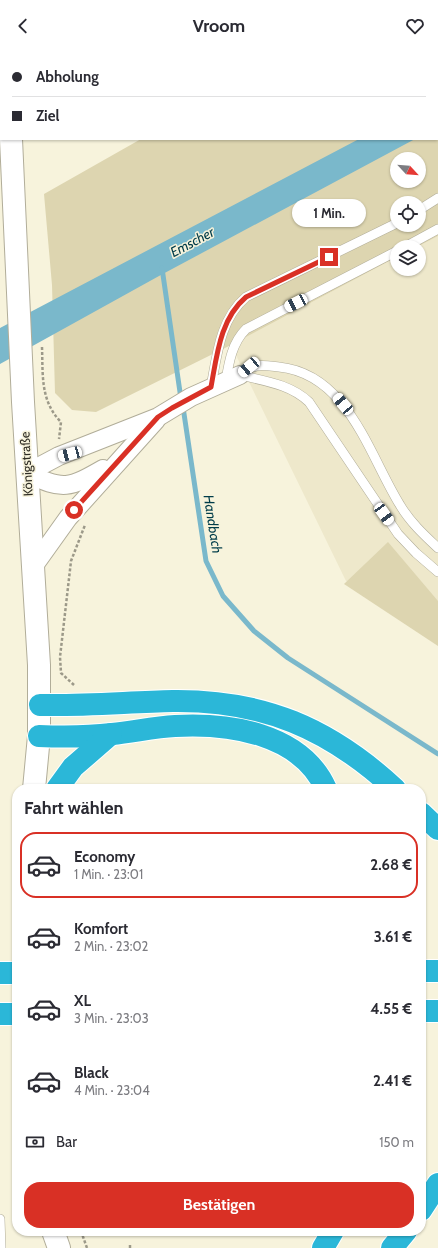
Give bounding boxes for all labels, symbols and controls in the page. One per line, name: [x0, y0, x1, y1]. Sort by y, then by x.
icon: back: [12, 15, 34, 37]
text: Vroom: [193, 15, 245, 37]
icon: heart: [404, 15, 426, 37]
text: Abholung: [36, 68, 99, 86]
text: Ziel: [36, 107, 59, 125]
north arrow: [390, 152, 426, 188]
map controls: [390, 152, 426, 276]
button: locate: [390, 196, 426, 232]
callout: 1 Min.: [292, 199, 366, 227]
text: 1 Min.: [313, 205, 345, 221]
water label: Emscher: [167, 223, 218, 261]
button: layers: [390, 240, 426, 276]
route end: [320, 248, 338, 266]
car: [283, 292, 309, 314]
car: [236, 355, 262, 379]
car: [331, 391, 355, 417]
street label: Königstraße: [16, 431, 36, 497]
car: [57, 445, 83, 463]
water label: Handbach: [199, 493, 227, 555]
route start: [65, 501, 83, 519]
car: [372, 501, 396, 527]
text: Fahrt wählen: [24, 797, 124, 819]
icon: car: [26, 847, 62, 883]
text: Economy: [74, 848, 135, 866]
text: 2.68 €: [370, 856, 412, 874]
text: 1 Min. · 23:01: [74, 866, 143, 882]
icon: car: [26, 919, 62, 955]
text: Komfort: [74, 920, 128, 938]
text: 3.61 €: [374, 928, 412, 946]
text: 2 Min. · 23:02: [74, 938, 148, 954]
icon: car: [26, 991, 62, 1027]
text: XL: [74, 992, 91, 1010]
text: 4.55 €: [370, 1000, 412, 1018]
text: 3 Min. · 23:03: [74, 1010, 149, 1026]
icon: car: [26, 1063, 62, 1099]
text: Black: [74, 1064, 109, 1082]
text: 2.41 €: [373, 1072, 412, 1090]
text: 4 Min. · 23:04: [74, 1082, 150, 1098]
icon: cash: [24, 1131, 46, 1153]
text: Bar: [56, 1133, 77, 1151]
text: 150 m: [379, 1134, 414, 1150]
button: Bestätigen: [24, 1182, 414, 1228]

